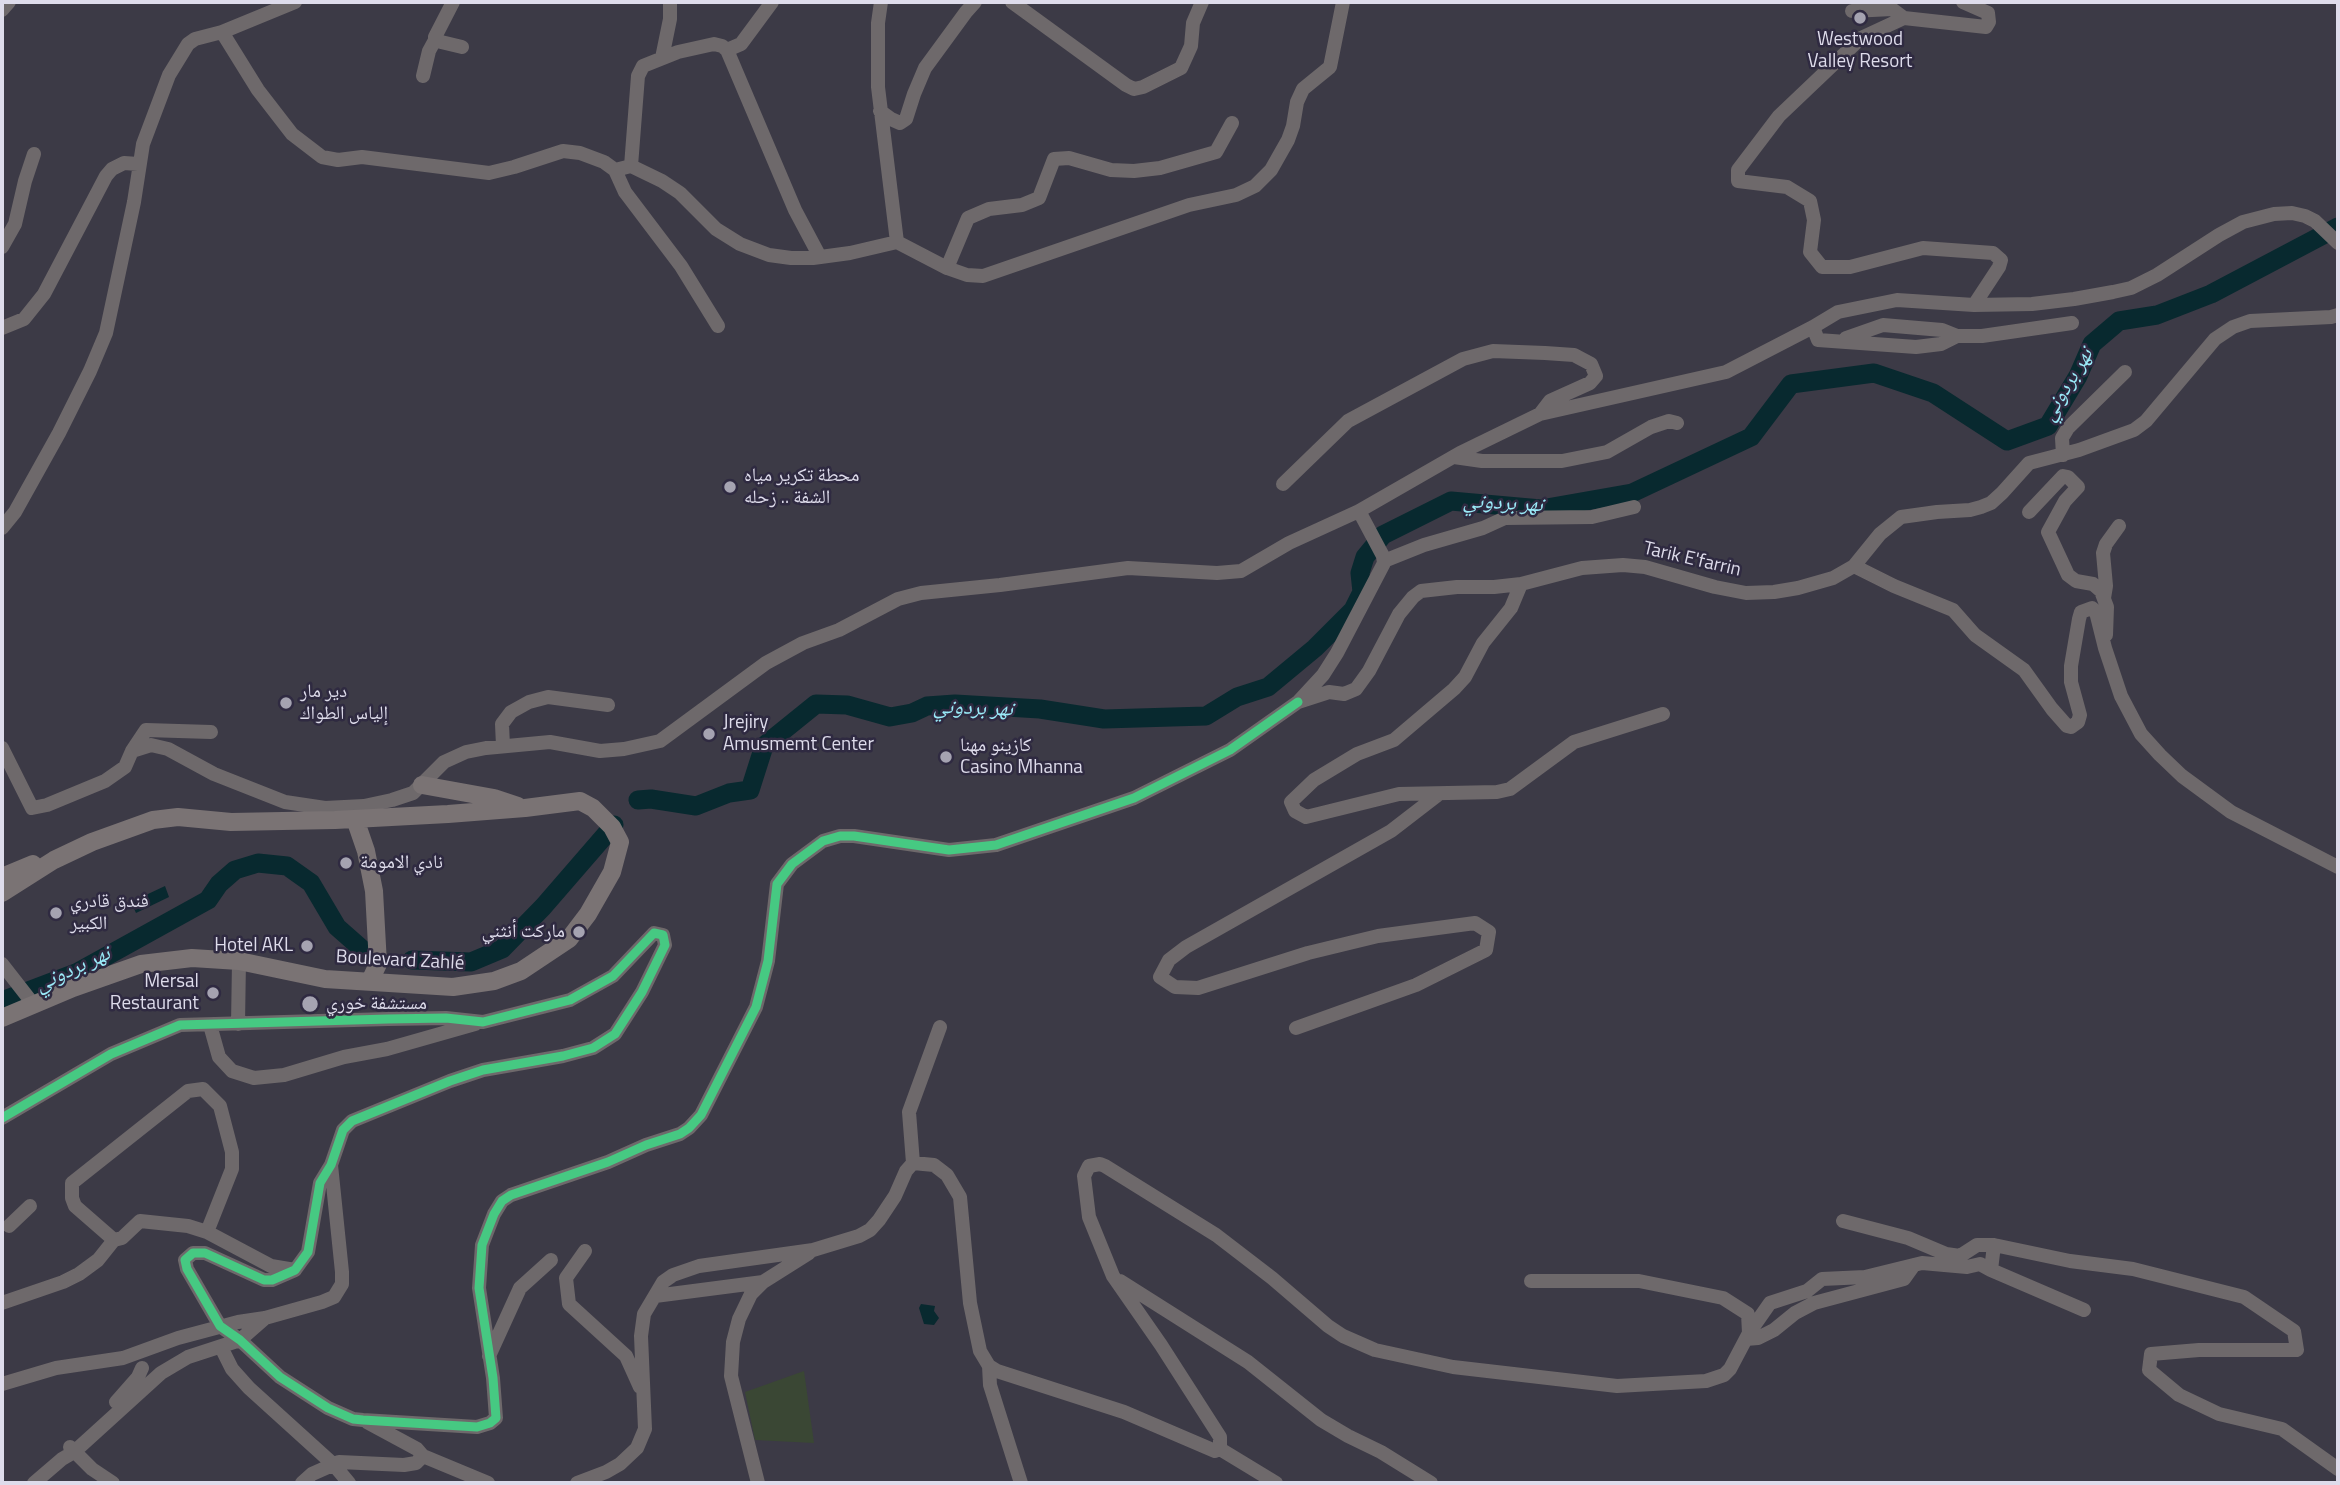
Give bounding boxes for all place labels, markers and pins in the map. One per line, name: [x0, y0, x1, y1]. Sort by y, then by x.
marker: Westwood Valley Resort: [1852, 10, 1868, 26]
place label: Westwood Valley Resort: [1808, 29, 1912, 73]
place label: محطة تكرير مياه الشفة .. زحله: [744, 465, 859, 509]
marker: محطة تكرير مياه الشفة .. زحله: [722, 479, 738, 495]
place label: دير مار إلياس الطواك: [300, 681, 388, 725]
marker: دير مار إلياس الطواك: [278, 695, 294, 711]
place label: Jrejiry Amusmemt Center: [723, 712, 874, 756]
marker: Jrejiry Amusmemt Center: [701, 726, 717, 742]
place label: كازينو مهنا Casino Mhanna: [960, 735, 1083, 779]
marker: كازينو مهنا Casino Mhanna: [938, 749, 954, 765]
place label: نادي الامومة: [360, 852, 443, 874]
marker: نادي الامومة: [338, 855, 354, 871]
place label: فندق قادري الكبير: [70, 891, 149, 935]
marker: فندق قادري الكبير: [48, 905, 64, 921]
place label: ماركت أنثني: [481, 921, 565, 943]
marker: ماركت أنثني: [571, 924, 587, 940]
place label: Hotel AKL: [214, 935, 293, 957]
marker: Hotel AKL: [299, 938, 315, 954]
place label: Mersal Restaurant: [110, 971, 199, 1015]
marker: Mersal Restaurant: [205, 985, 221, 1001]
place label: مستشفة خوري: [326, 993, 427, 1015]
marker: مستشفة خوري: [300, 994, 320, 1014]

